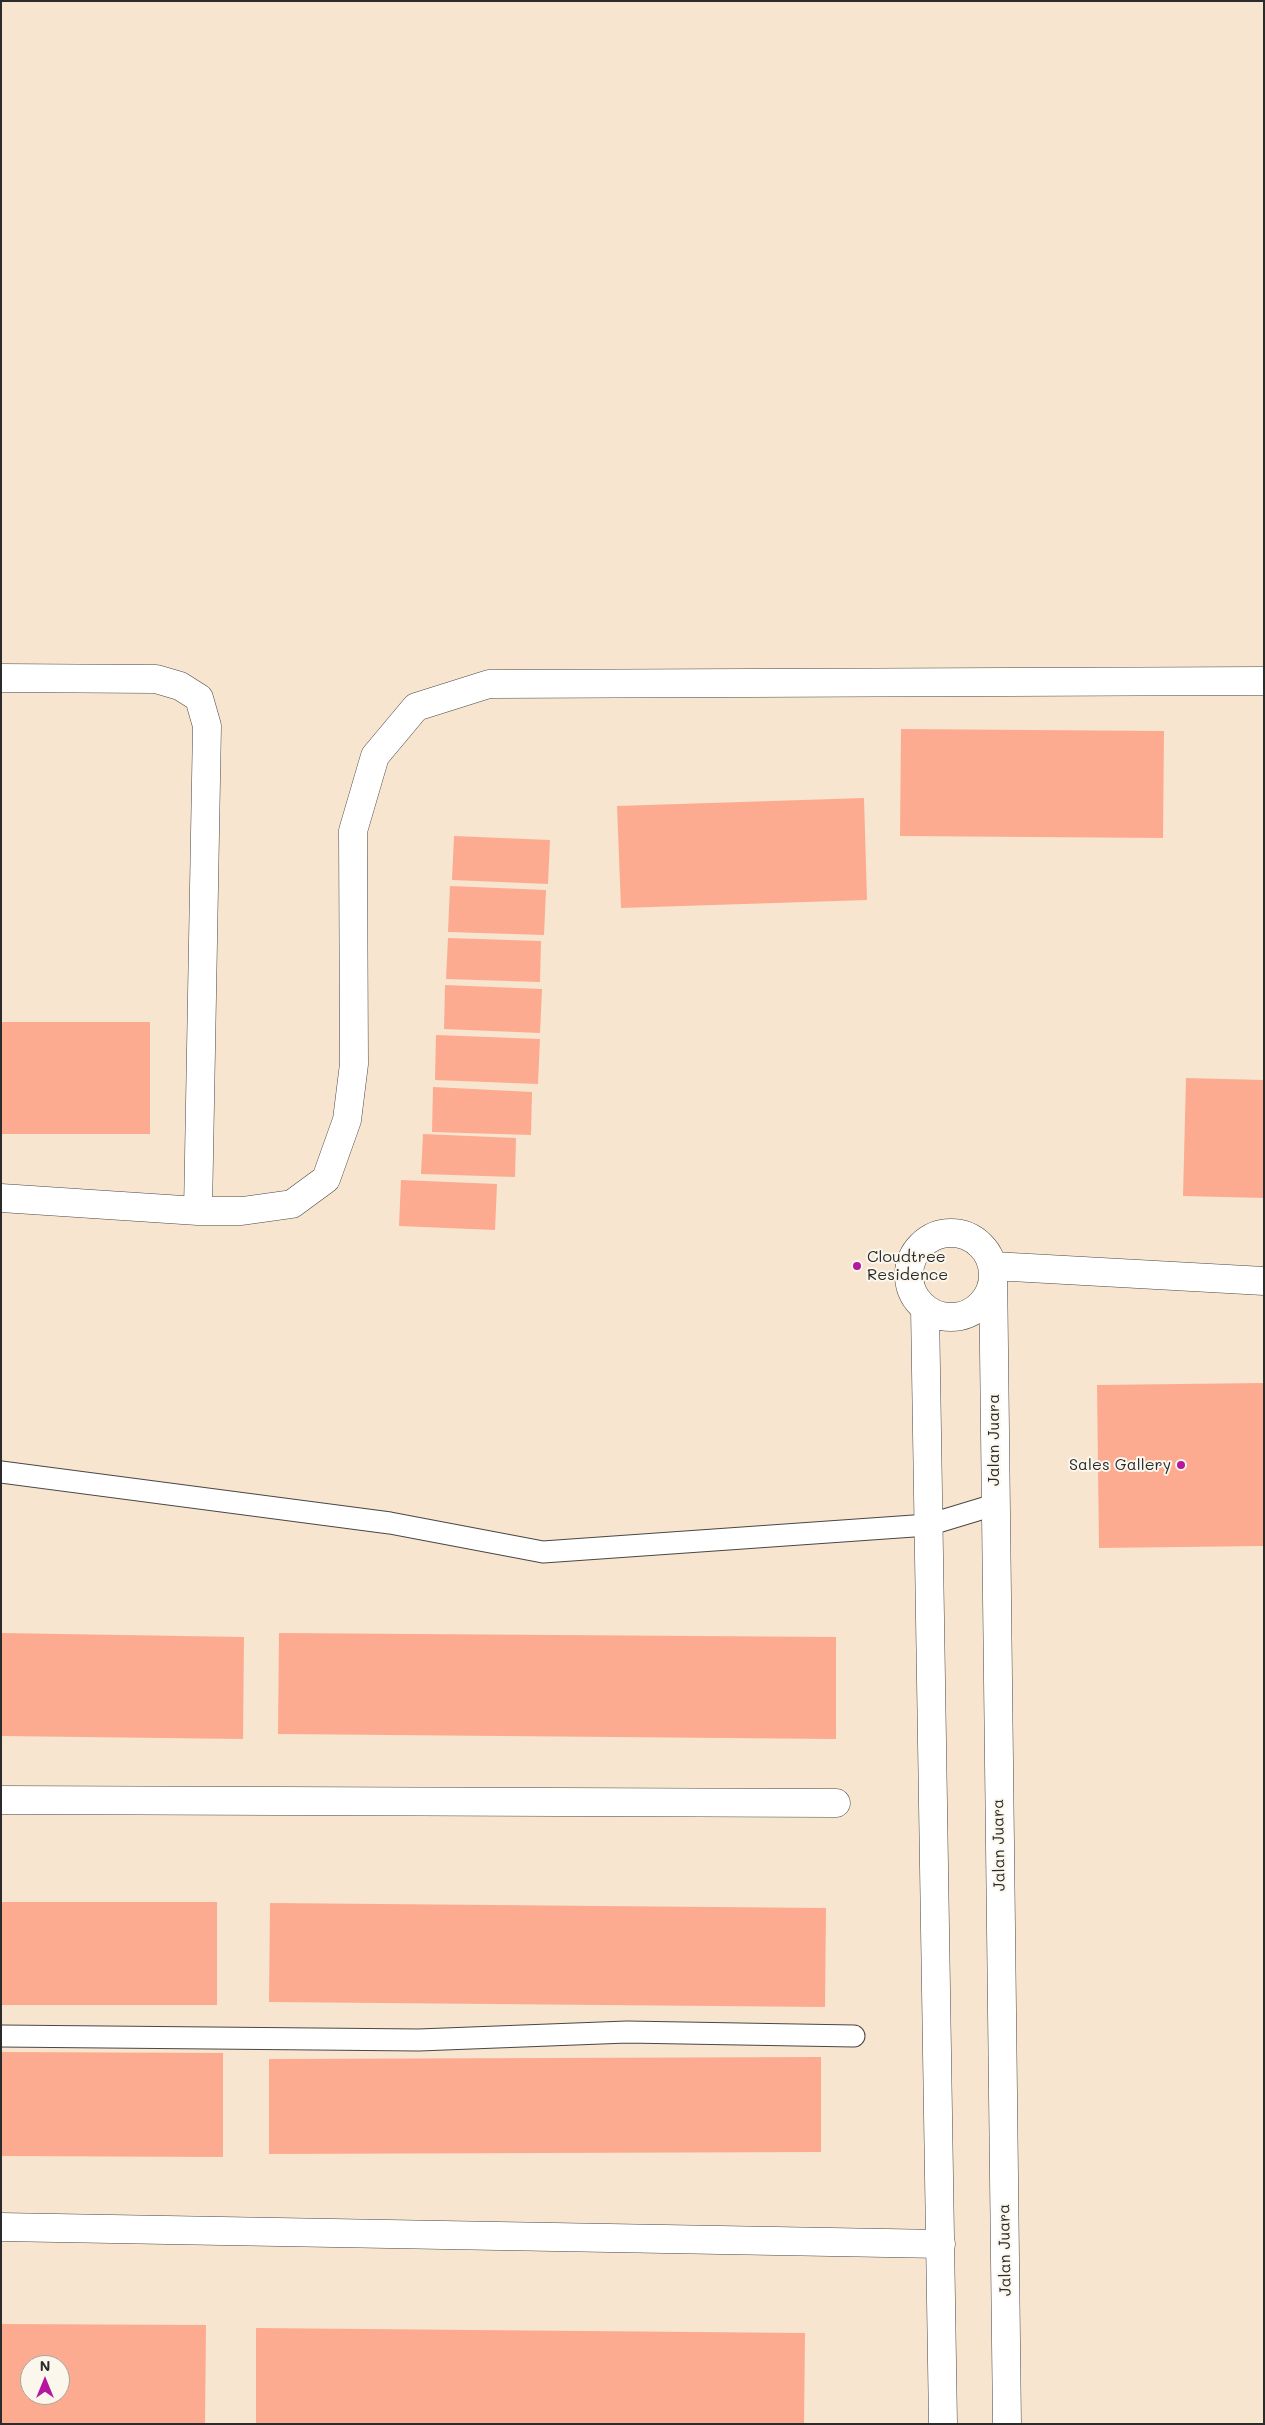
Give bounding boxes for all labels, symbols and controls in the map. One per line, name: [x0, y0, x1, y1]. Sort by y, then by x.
place label: Cloudtree Residence: [867, 1247, 948, 1285]
marker: Cloudtree Residence: [851, 1260, 863, 1272]
street label: Jalan Juara: [984, 1394, 1004, 1486]
place label: Sales Gallery: [1069, 1455, 1171, 1475]
marker: Sales Gallery: [1175, 1459, 1187, 1471]
street label: Jalan Juara: [989, 1799, 1009, 1891]
street label: Jalan Juara: [995, 2204, 1015, 2296]
north arrow: [20, 2355, 70, 2405]
text: N: [40, 2356, 50, 2375]

